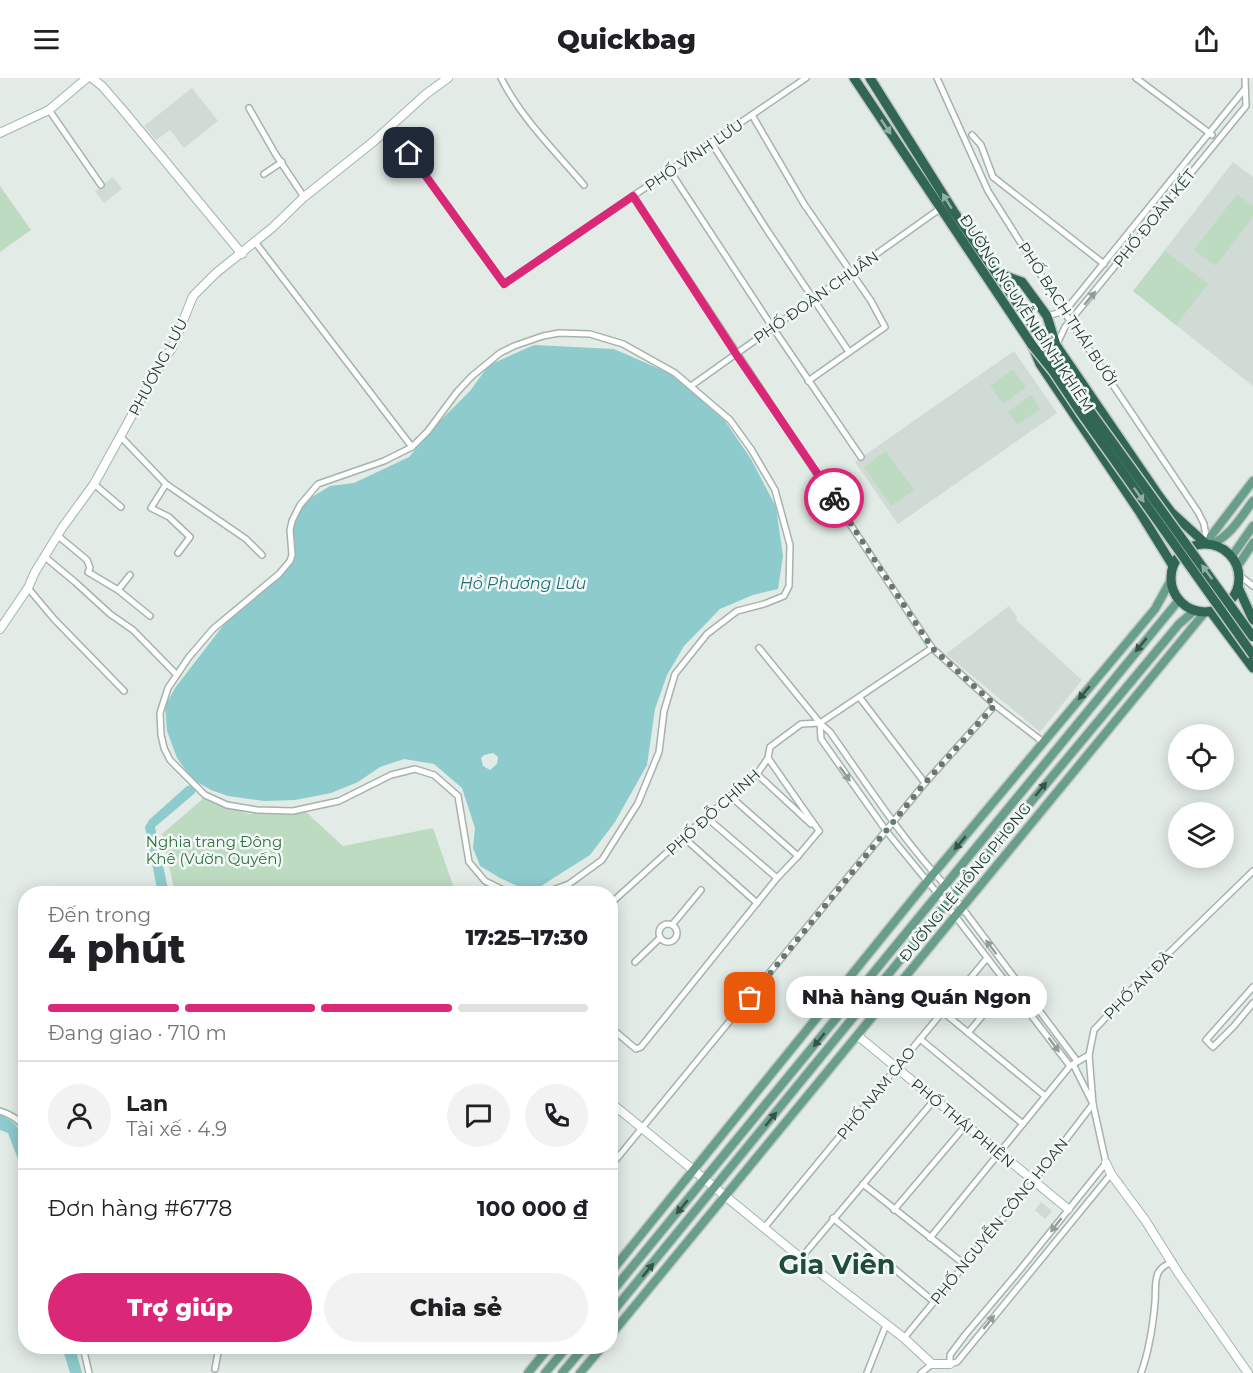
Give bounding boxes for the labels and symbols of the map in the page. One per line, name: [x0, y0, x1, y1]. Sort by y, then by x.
street label: PHỐ VĨNH LƯU: [641, 115, 747, 195]
one-way arrow: [880, 118, 892, 134]
pin: [383, 127, 434, 178]
street label: PHỐ ĐOÀN KẾT: [1109, 165, 1200, 271]
one-way arrow: [942, 193, 953, 209]
street label: ĐƯỜNG NGUYỄN BỈNH KHIÊM: [956, 211, 1098, 415]
street label: PHỐ BẠCH THÁI BƯỞI: [1014, 238, 1122, 390]
street label: PHỐ ĐOÀN CHUẨN: [750, 247, 882, 347]
one-way arrow: [1083, 291, 1096, 306]
street label: PHƯƠNG LƯU: [124, 315, 192, 419]
courier: [804, 468, 864, 528]
one-way arrow: [1133, 486, 1145, 502]
one-way arrow: [1201, 564, 1213, 580]
water label: Hồ Phương Lưu: [460, 574, 587, 593]
one-way arrow: [1135, 637, 1148, 652]
one-way arrow: [1078, 685, 1091, 701]
street label: PHỐ ĐỖ CHÍNH: [662, 765, 764, 859]
one-way arrow: [839, 765, 851, 781]
one-way arrow: [1034, 781, 1047, 797]
street label: ĐƯỜNG LÊ HỒNG PHONG: [895, 799, 1035, 965]
park label: Nghia trang Đông Khê (Vườn Quyến): [146, 832, 282, 868]
one-way arrow: [953, 835, 966, 851]
one-way arrow: [986, 940, 998, 955]
street label: PHỐ AN ĐÀ: [1100, 947, 1176, 1023]
pin: [724, 972, 775, 1023]
callout: Nhà hàng Quán Ngon: [786, 977, 1047, 1019]
one-way arrow: [812, 1032, 825, 1048]
one-way arrow: [1047, 1037, 1059, 1052]
street label: PHỐ NAM CAO: [833, 1043, 919, 1143]
street label: PHỐ THÁI PHIÊN: [908, 1074, 1018, 1172]
one-way arrow: [765, 1111, 778, 1127]
street label: PHỐ NGUYỄN CÔNG HOAN: [926, 1134, 1072, 1308]
one-way arrow: [676, 1199, 689, 1215]
one-way arrow: [1050, 1217, 1062, 1232]
district label: Gia Viên: [778, 1248, 896, 1281]
one-way arrow: [641, 1262, 654, 1277]
one-way arrow: [982, 1315, 995, 1330]

